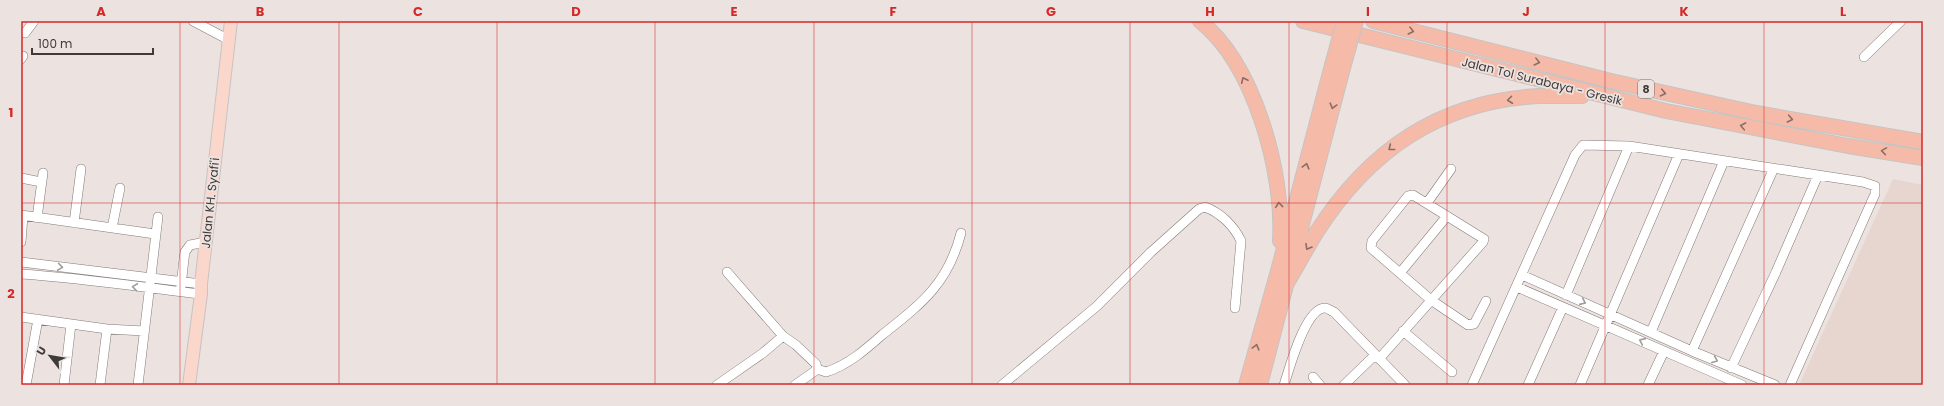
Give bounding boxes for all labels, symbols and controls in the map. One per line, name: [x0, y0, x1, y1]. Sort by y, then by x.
text: A: [96, 2, 106, 21]
text: B: [256, 2, 265, 21]
text: C: [413, 2, 423, 21]
text: D: [571, 2, 581, 21]
text: E: [730, 2, 738, 21]
text: F: [889, 2, 897, 21]
text: G: [1046, 2, 1056, 21]
text: H: [1205, 2, 1215, 21]
text: I: [1366, 2, 1370, 21]
text: J: [1522, 2, 1530, 21]
text: K: [1679, 2, 1689, 21]
text: L: [1840, 2, 1846, 21]
one-way arrow: [1408, 26, 1414, 34]
scale bar: [32, 30, 153, 56]
text: 100 m: [38, 35, 72, 52]
street label: Jalan Tol Surabaya - Gresik: [1460, 53, 1625, 109]
one-way arrow: [1534, 58, 1540, 66]
one-way arrow: [1241, 77, 1249, 85]
road number: 8: [1638, 80, 1654, 98]
one-way arrow: [1660, 88, 1666, 96]
one-way arrow: [1507, 95, 1513, 104]
one-way arrow: [1329, 102, 1338, 109]
text: 1: [9, 103, 13, 122]
one-way arrow: [1787, 115, 1794, 123]
one-way arrow: [1740, 122, 1746, 131]
one-way arrow: [1388, 144, 1395, 151]
one-way arrow: [1881, 148, 1888, 156]
street label: Jalan KH. Syafi'i: [197, 157, 223, 249]
one-way arrow: [1301, 163, 1309, 169]
one-way arrow: [1274, 202, 1283, 208]
one-way arrow: [1305, 243, 1312, 250]
one-way arrow: [57, 262, 63, 271]
one-way arrow: [132, 283, 138, 292]
text: 2: [7, 284, 15, 303]
one-way arrow: [1579, 297, 1586, 305]
north arrow: [30, 336, 70, 376]
one-way arrow: [1639, 338, 1646, 346]
text: U: [33, 343, 50, 358]
one-way arrow: [1251, 344, 1260, 351]
one-way arrow: [1710, 355, 1718, 363]

